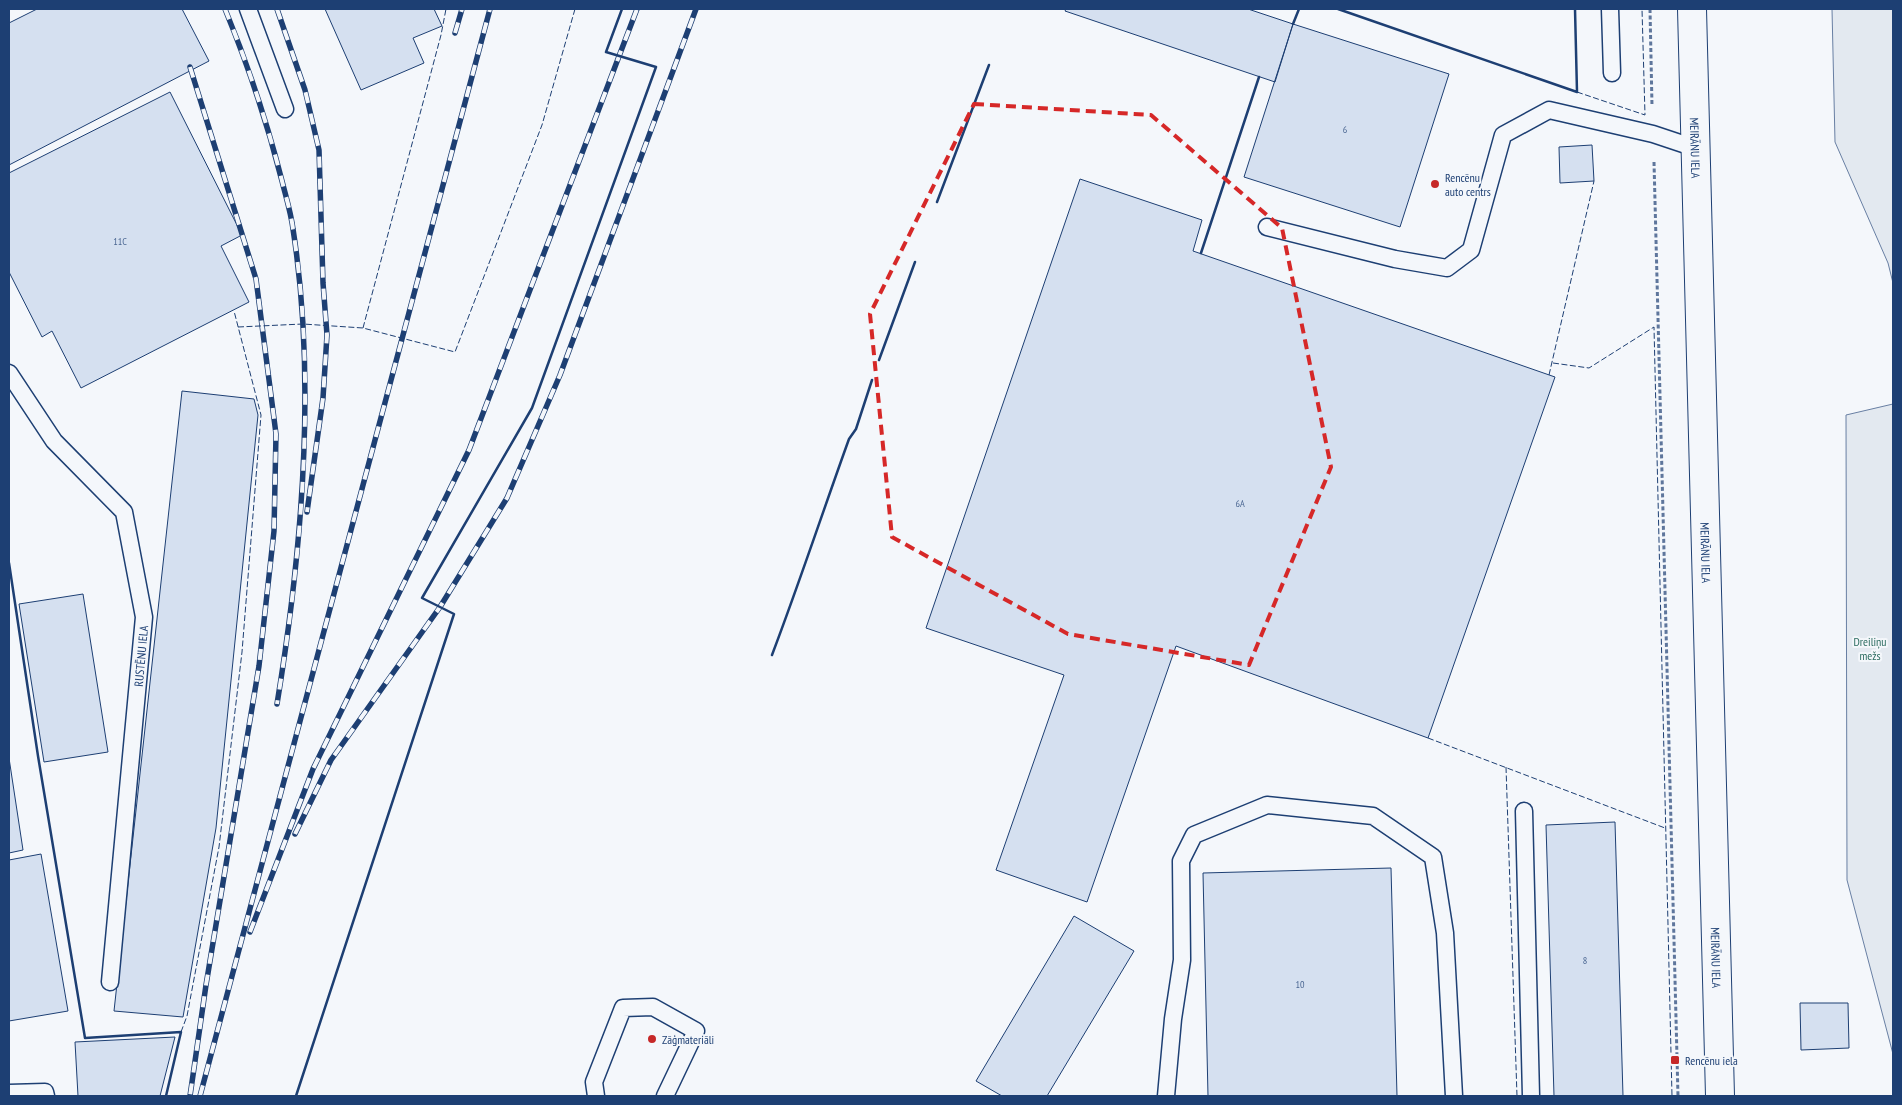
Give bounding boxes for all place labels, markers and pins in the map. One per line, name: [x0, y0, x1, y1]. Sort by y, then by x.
place label: Rencēnu auto centrs: [1445, 170, 1491, 199]
marker: Rencēnu auto centrs: [1429, 178, 1441, 190]
place label: Zāģmateriāli: [662, 1032, 714, 1047]
marker: Zāģmateriāli: [646, 1033, 658, 1045]
place label: Rencēnu iela: [1685, 1053, 1738, 1068]
marker: Rencēnu iela: [1669, 1054, 1681, 1066]

